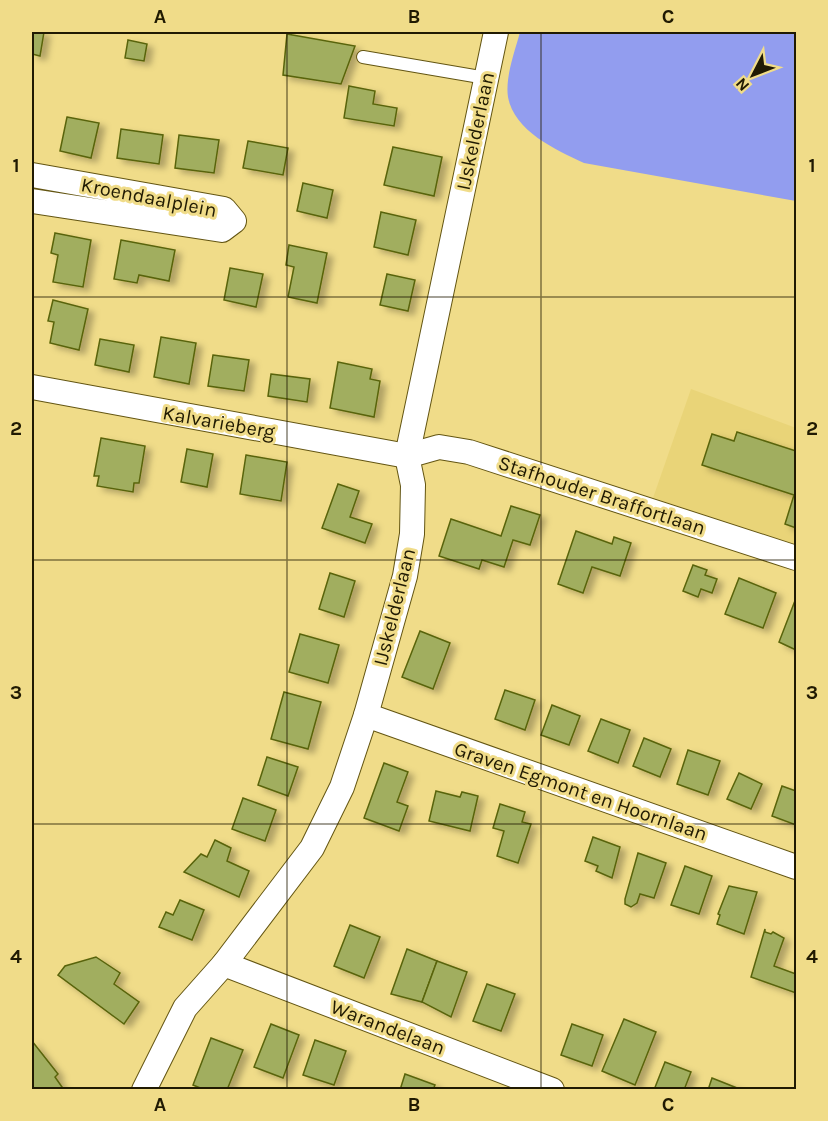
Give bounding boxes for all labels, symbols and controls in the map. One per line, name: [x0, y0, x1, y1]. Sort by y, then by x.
text: A: [154, 5, 167, 28]
text: B: [408, 5, 420, 28]
text: C: [662, 5, 674, 28]
north arrow: [723, 45, 783, 105]
street label: IJskelderlaan: [452, 70, 499, 192]
text: N: [731, 74, 753, 95]
text: 1: [12, 154, 20, 177]
text: 1: [808, 154, 816, 177]
street label: Kroendaalplein: [79, 173, 219, 222]
street label: Kalvarieberg: [161, 401, 277, 444]
text: 2: [10, 417, 22, 440]
text: 2: [806, 417, 818, 440]
street label: Stafhouder Braffortlaan: [495, 451, 708, 540]
street label: IJskelderlaan: [369, 546, 420, 668]
text: 3: [10, 681, 22, 704]
text: 3: [806, 681, 818, 704]
street label: Graven Egmont en Hoornlaan: [451, 737, 710, 846]
text: 4: [10, 945, 22, 968]
text: 4: [806, 945, 818, 968]
street label: Warandelaan: [328, 995, 448, 1060]
text: A: [154, 1093, 167, 1116]
text: B: [408, 1093, 420, 1116]
text: C: [662, 1093, 674, 1116]

